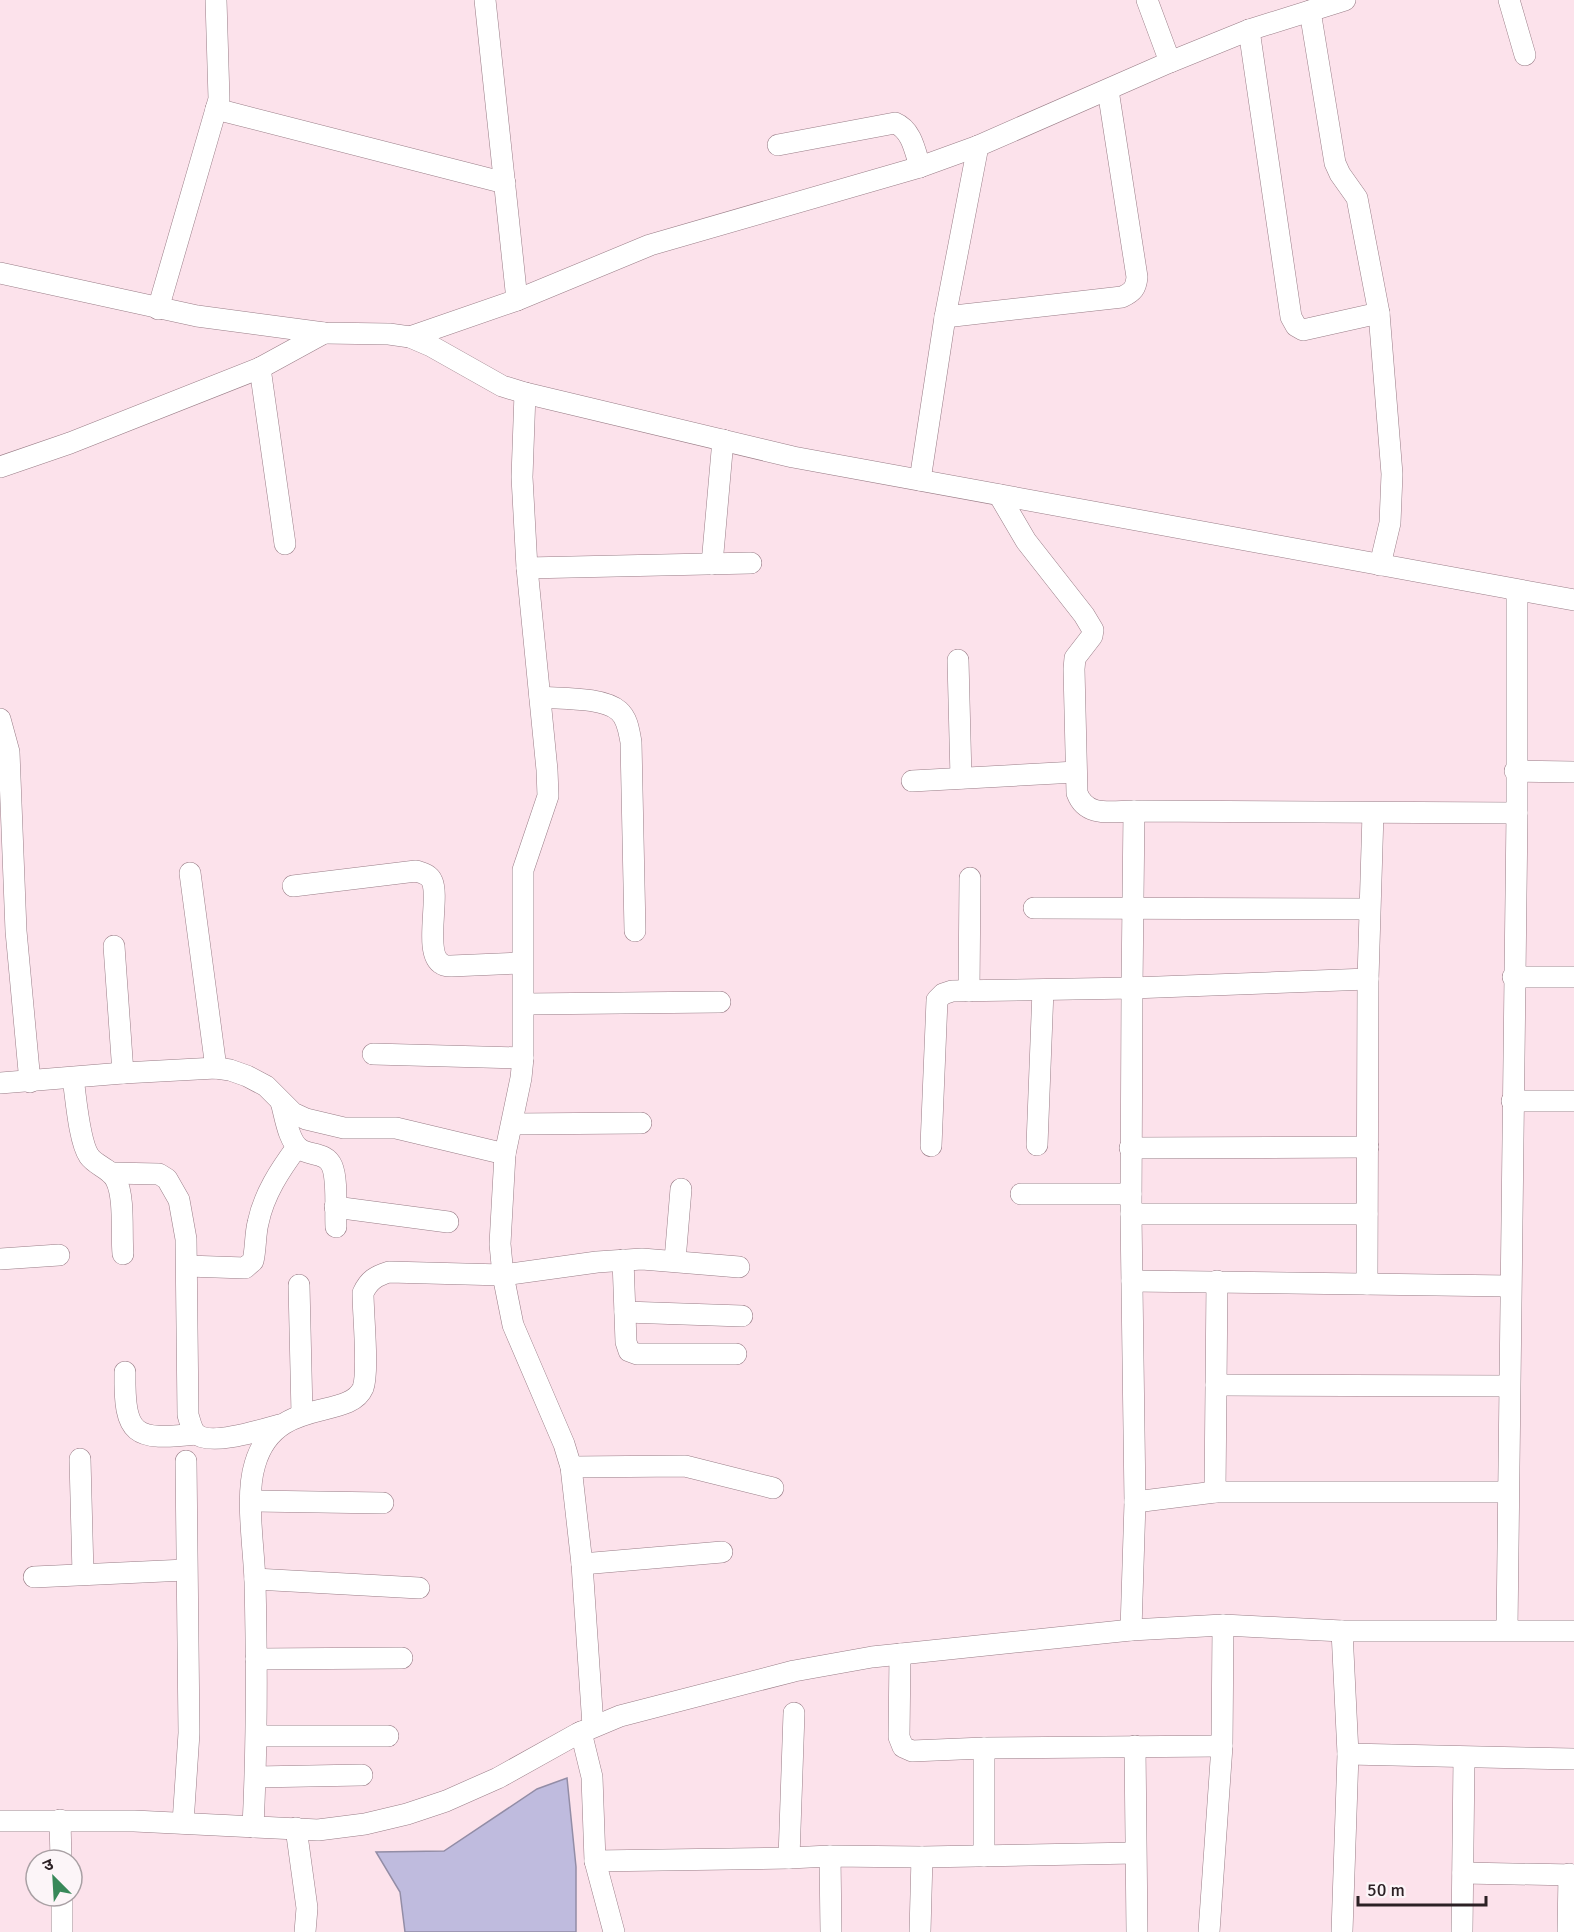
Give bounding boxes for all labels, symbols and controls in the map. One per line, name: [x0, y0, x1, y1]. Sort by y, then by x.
north arrow: [24, 1848, 84, 1908]
text: उ: [40, 1854, 57, 1876]
scale bar: [1358, 1869, 1486, 1907]
text: 50 m: [1367, 1879, 1405, 1901]

